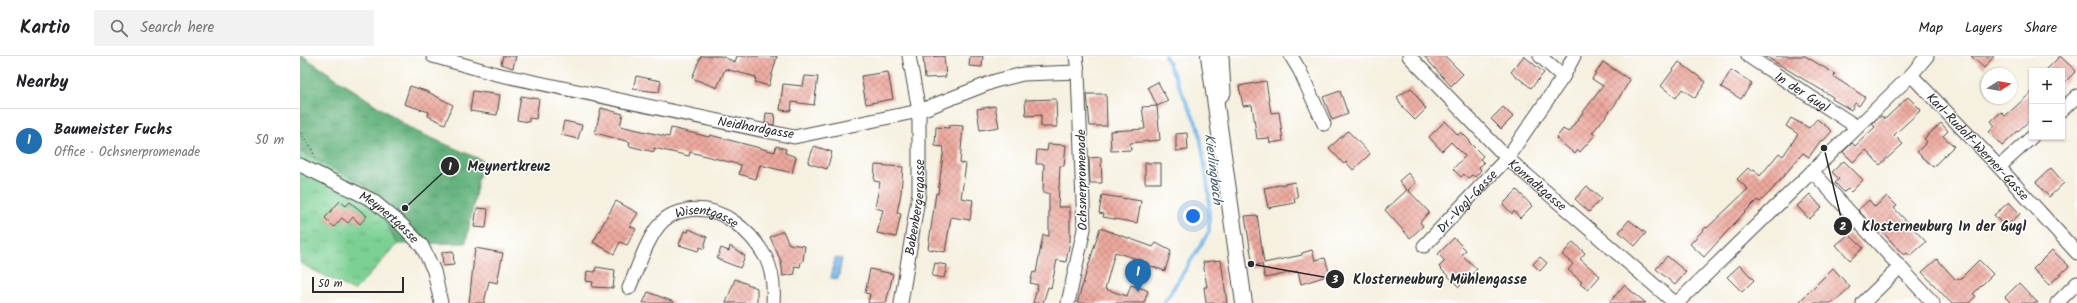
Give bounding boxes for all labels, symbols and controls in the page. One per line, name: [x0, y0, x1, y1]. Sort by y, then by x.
search box: [94, 10, 374, 46]
text: Kartio: [20, 13, 70, 43]
text: Search here: [140, 16, 214, 40]
icon: search: [108, 17, 130, 39]
text: Map: [1919, 17, 1943, 39]
text: Layers: [1965, 17, 2003, 39]
text: Share: [2025, 17, 2057, 39]
street label: In der Gugl: [1770, 67, 1833, 118]
north arrow: [1981, 68, 2017, 104]
map controls: [2029, 68, 2065, 140]
button: +: [2029, 68, 2065, 104]
text: Nearby: [16, 69, 68, 96]
street label: Karl-Rudolf-Werner-Gasse: [1921, 88, 2034, 206]
button: −: [2029, 104, 2065, 140]
street label: Neidhardgasse: [716, 111, 796, 146]
text: Baumeister Fuchs: [54, 118, 172, 142]
street label: Ochsnerpromenade: [1071, 129, 1094, 231]
text: 1: [27, 130, 31, 151]
text: 50 m: [255, 130, 284, 151]
water label: Kierlingbach: [1198, 133, 1228, 207]
text: Office · Ochsnerpromenade: [54, 142, 200, 163]
callout: Meynertkreuz: [440, 153, 559, 179]
street label: Konradtgasse: [1503, 154, 1571, 217]
text: Meynertkreuz: [468, 156, 551, 178]
text: 1: [448, 157, 452, 176]
street label: Babenbergergasse: [900, 159, 931, 257]
street label: Dr.-Vogl-Gasse: [1432, 165, 1503, 239]
street label: Meynertgasse: [355, 186, 424, 249]
street label: Wisentgasse: [673, 200, 743, 234]
your location: [1183, 206, 1203, 226]
callout: Klosterneuburg In der Gugl: [1833, 213, 2034, 239]
text: Klosterneuburg In der Gugl: [1862, 216, 2027, 238]
text: 2: [1840, 217, 1847, 236]
pin: 1: [1125, 259, 1151, 292]
callout: Klosterneuburg Mühlengasse: [1325, 266, 1535, 292]
text: Klosterneuburg Mühlengasse: [1353, 269, 1527, 291]
text: 3: [1331, 270, 1339, 289]
scale bar: [312, 275, 404, 294]
text: 50 m: [318, 275, 343, 293]

